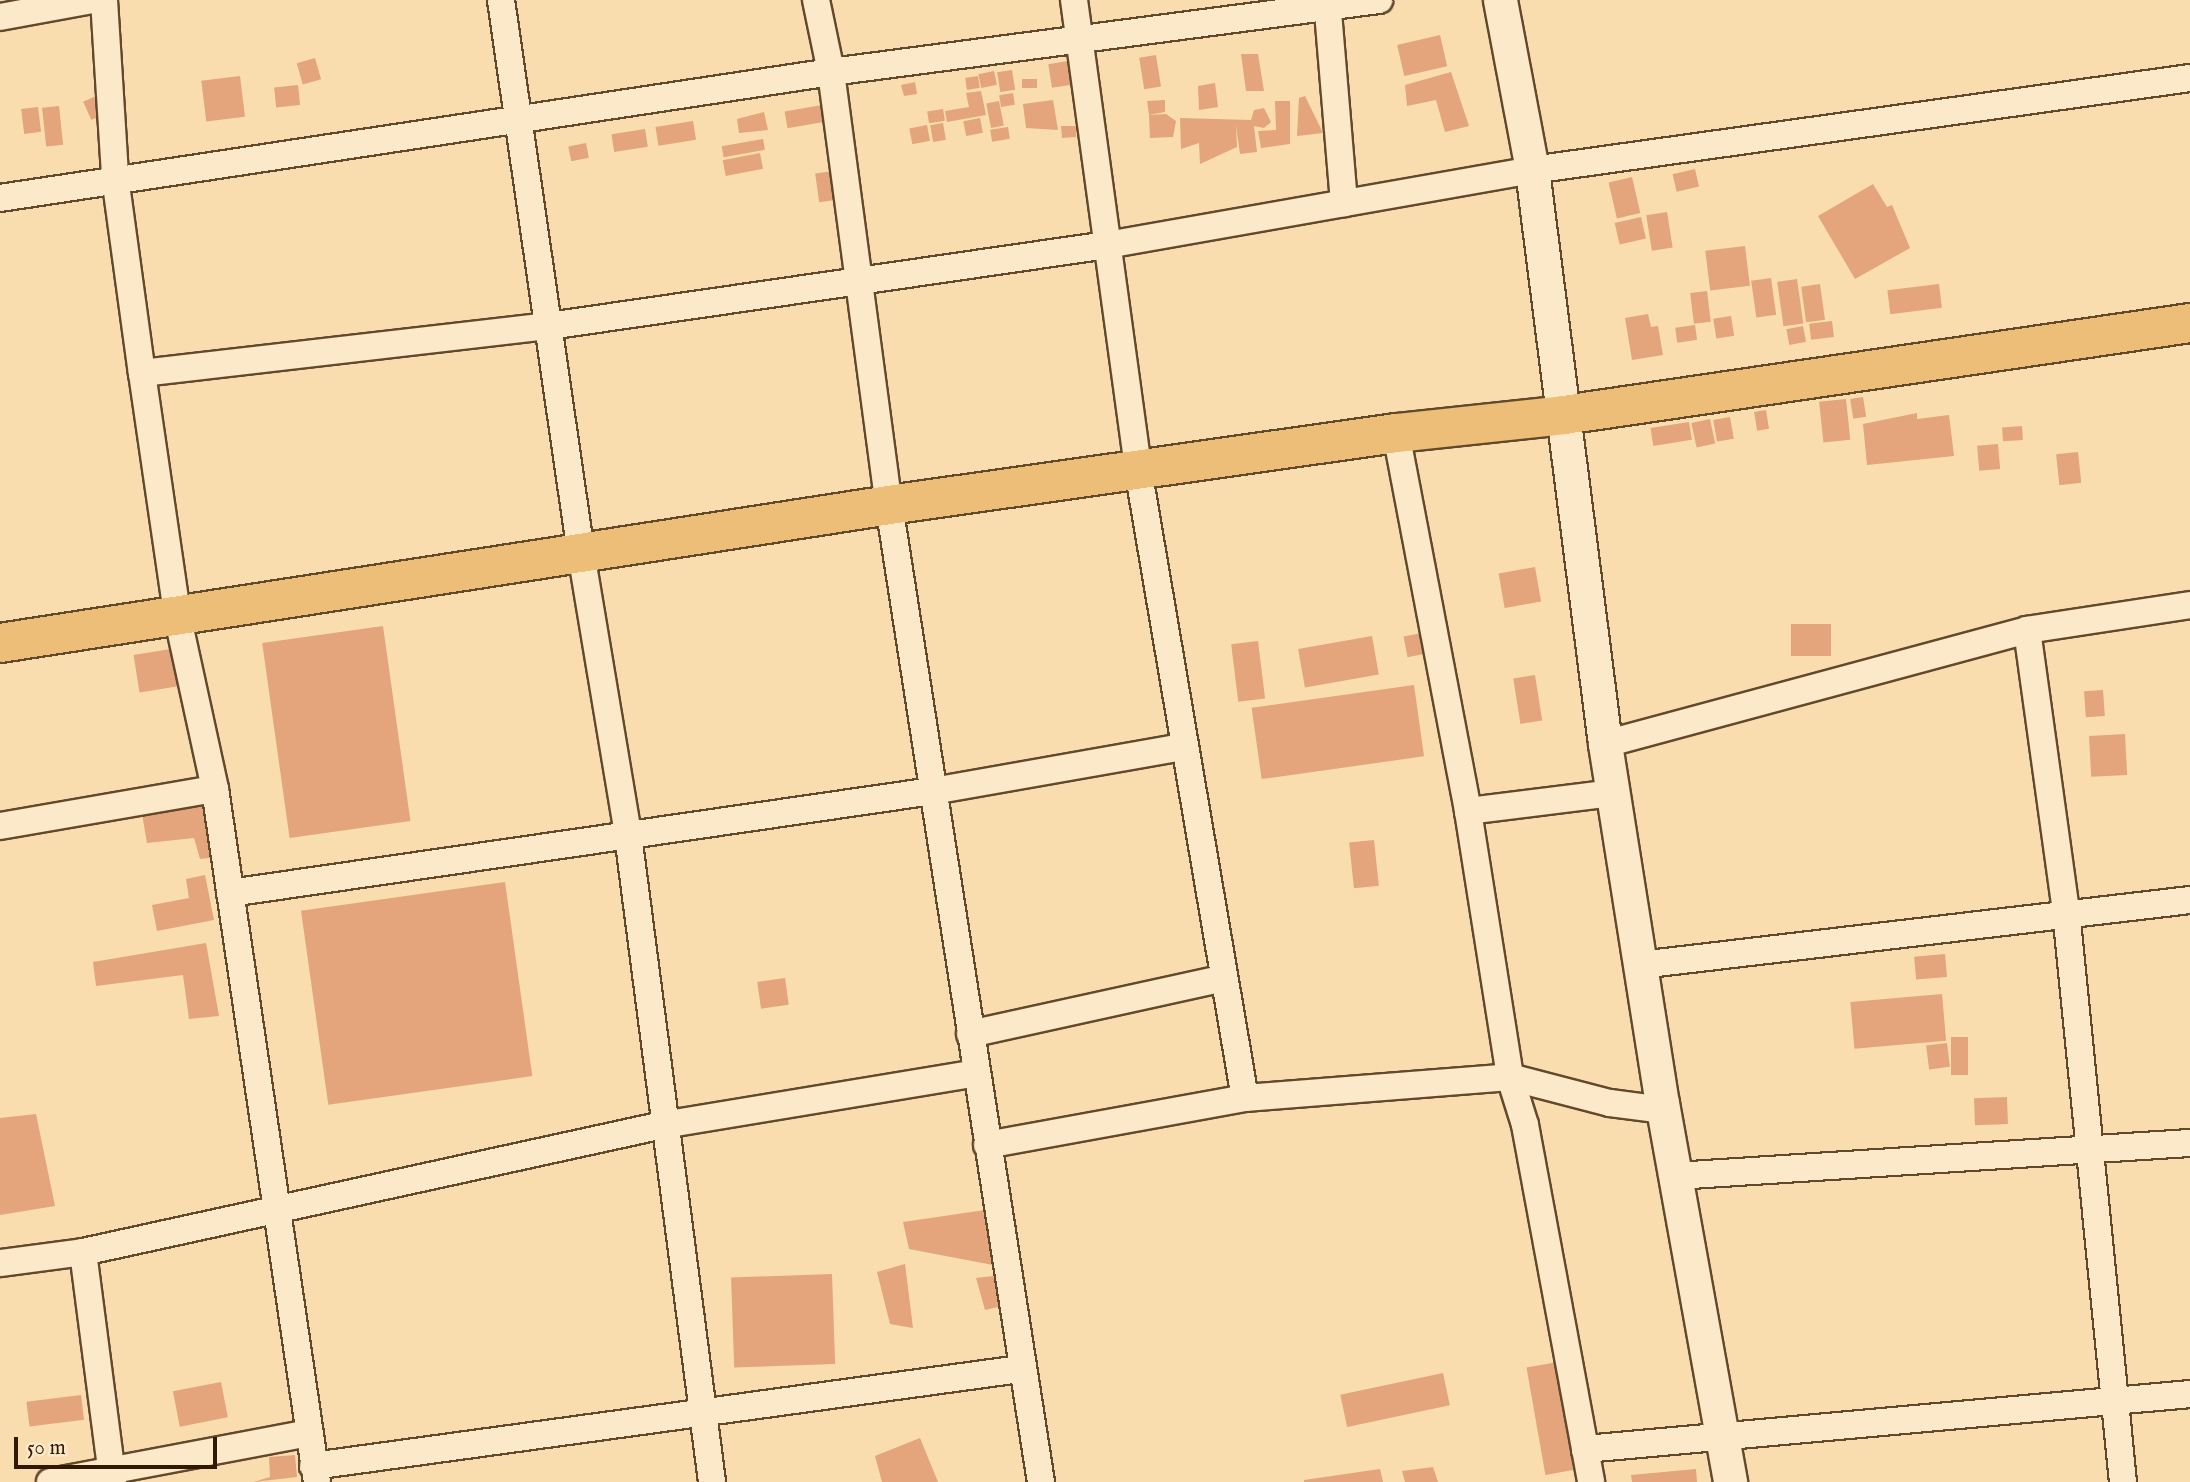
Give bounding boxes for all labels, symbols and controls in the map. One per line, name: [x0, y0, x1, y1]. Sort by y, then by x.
scale bar: [18, 1422, 220, 1466]
text: 50 m: [27, 1435, 66, 1462]

